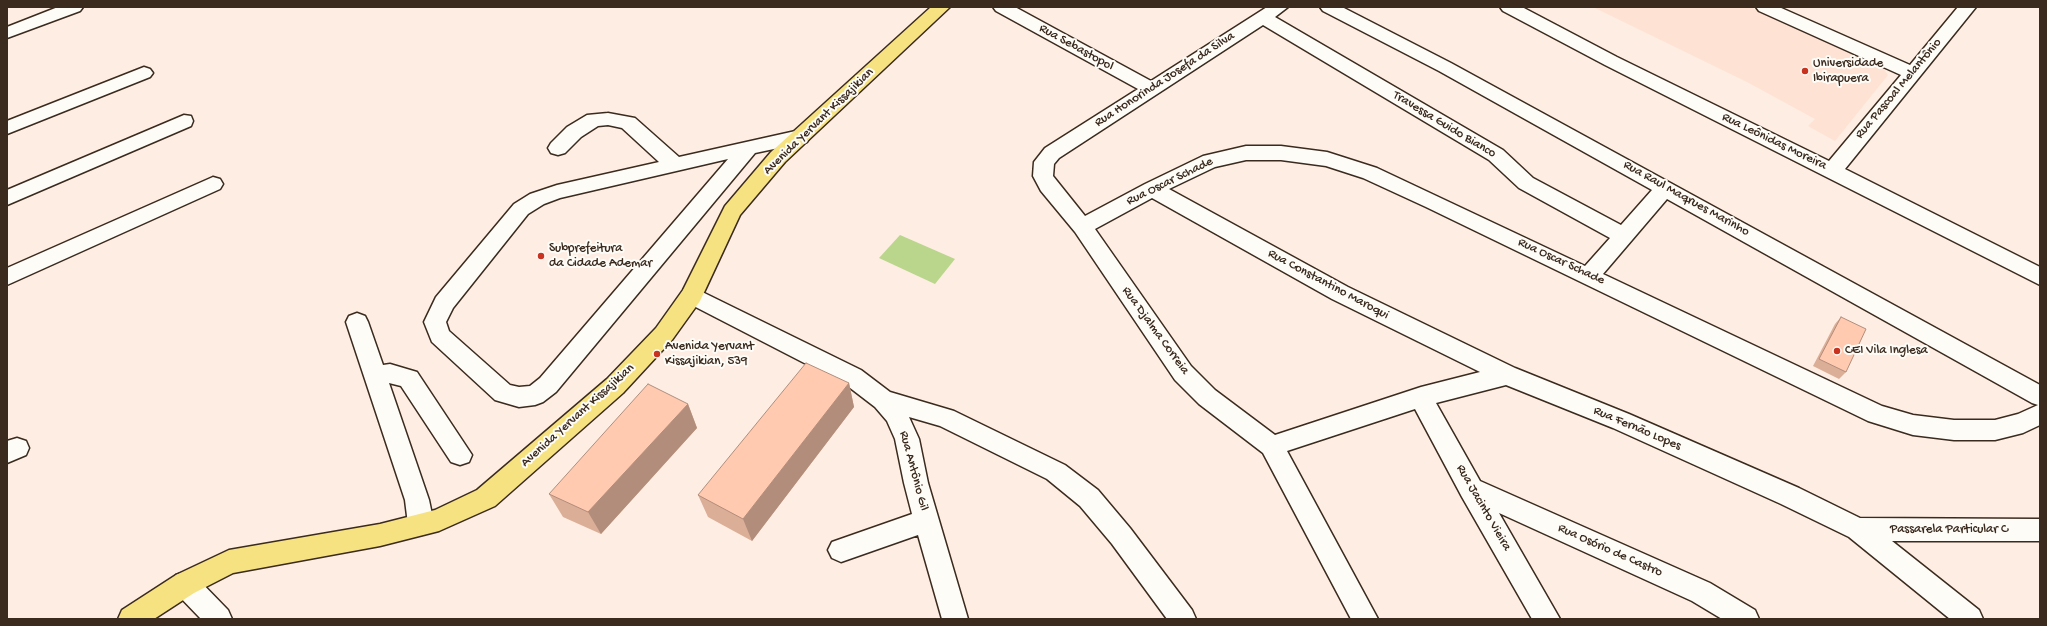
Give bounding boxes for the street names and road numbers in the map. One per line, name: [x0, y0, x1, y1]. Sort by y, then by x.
street label: Rua Sebastopol: [1036, 21, 1116, 75]
street label: Rua Honorinda Josefa da Silva: [1092, 29, 1238, 131]
street label: Rua Pascoal Melantônio: [1852, 36, 1946, 142]
street label: Avenida Yervant Kissajikian: [761, 65, 877, 179]
street label: Travessa Guido Bianco: [1390, 88, 1498, 162]
street label: Rua Leônidas Moreira: [1719, 110, 1829, 174]
street label: Rua Oscar Schade: [1124, 154, 1216, 210]
street label: Rua Raul Maqrues Marinho: [1620, 158, 1752, 240]
street label: Rua Oscar Schade: [1515, 235, 1607, 289]
street label: Rua Constantino Maroqui: [1265, 246, 1391, 324]
street label: Rua Djalma Correia: [1118, 284, 1192, 378]
street label: Avenida Yervant Kissajikian: [518, 361, 638, 471]
street label: Rua Fernão Lopes: [1591, 403, 1683, 455]
street label: Rua Antônio Gil: [895, 429, 931, 513]
street label: Rua Jacinto Vieira: [1452, 462, 1514, 554]
street label: Rua Osório de Castro: [1555, 521, 1665, 581]
street label: Passarela Particular C: [1890, 522, 2008, 538]

